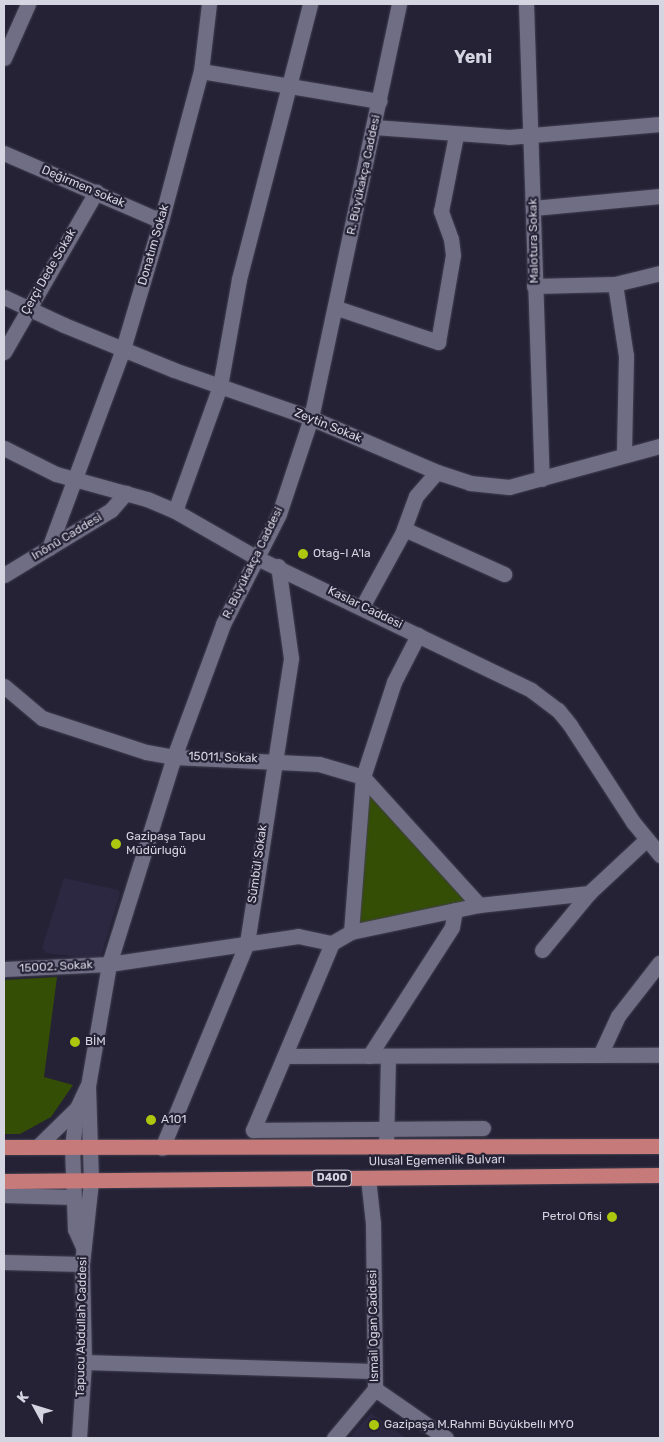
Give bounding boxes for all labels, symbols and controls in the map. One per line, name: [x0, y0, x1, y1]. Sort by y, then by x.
district label: Yeni: [454, 46, 492, 68]
street label: R. Büyükakça Caddesi: [344, 114, 384, 236]
street label: Değirmen sokak: [39, 163, 127, 211]
street label: Malotura Sokak: [526, 198, 542, 284]
street label: Donatım Sokak: [136, 203, 172, 287]
street label: Çerçi Dede Sokak: [19, 227, 79, 317]
street label: Zeytin Sokak: [292, 406, 364, 446]
street label: R. Büyükakça Caddesi: [220, 505, 286, 621]
street label: Inönü Caddesi: [29, 510, 105, 564]
place label: Otağ-I A'la: [313, 547, 371, 561]
marker: Otağ-I A'la: [297, 548, 309, 560]
street label: Kaslar Caddesi: [325, 584, 405, 632]
street label: 15011. Sokak: [188, 750, 258, 766]
street label: Sümbül Sokak: [245, 824, 271, 904]
place label: Gazipaşa Tapu Müdürluğü: [126, 830, 206, 858]
marker: Gazipaşa Tapu Müdürluğü: [110, 838, 122, 850]
street label: 15002. Sokak: [19, 958, 93, 976]
place label: BİM: [85, 1035, 106, 1049]
marker: BİM: [69, 1036, 81, 1048]
place label: A101: [161, 1113, 186, 1127]
marker: A101: [145, 1114, 157, 1126]
street label: Ulusal Egemenlik Bulvarı: [369, 1153, 505, 1169]
road number: D400: [311, 1170, 353, 1186]
place label: Petrol Ofisi: [542, 1210, 602, 1224]
marker: Petrol Ofisi: [606, 1211, 618, 1223]
street label: Tapucu Abdullah Caddesi: [74, 1257, 90, 1397]
street label: Ismail Ogan Caddesi: [366, 1270, 382, 1382]
north arrow: [10, 1382, 60, 1432]
text: K: [13, 1388, 32, 1406]
place label: Gazipaşa M.Rahmi Büyükbellı MYO: [384, 1418, 574, 1432]
marker: Gazipaşa M.Rahmi Büyükbellı MYO: [368, 1419, 380, 1431]

